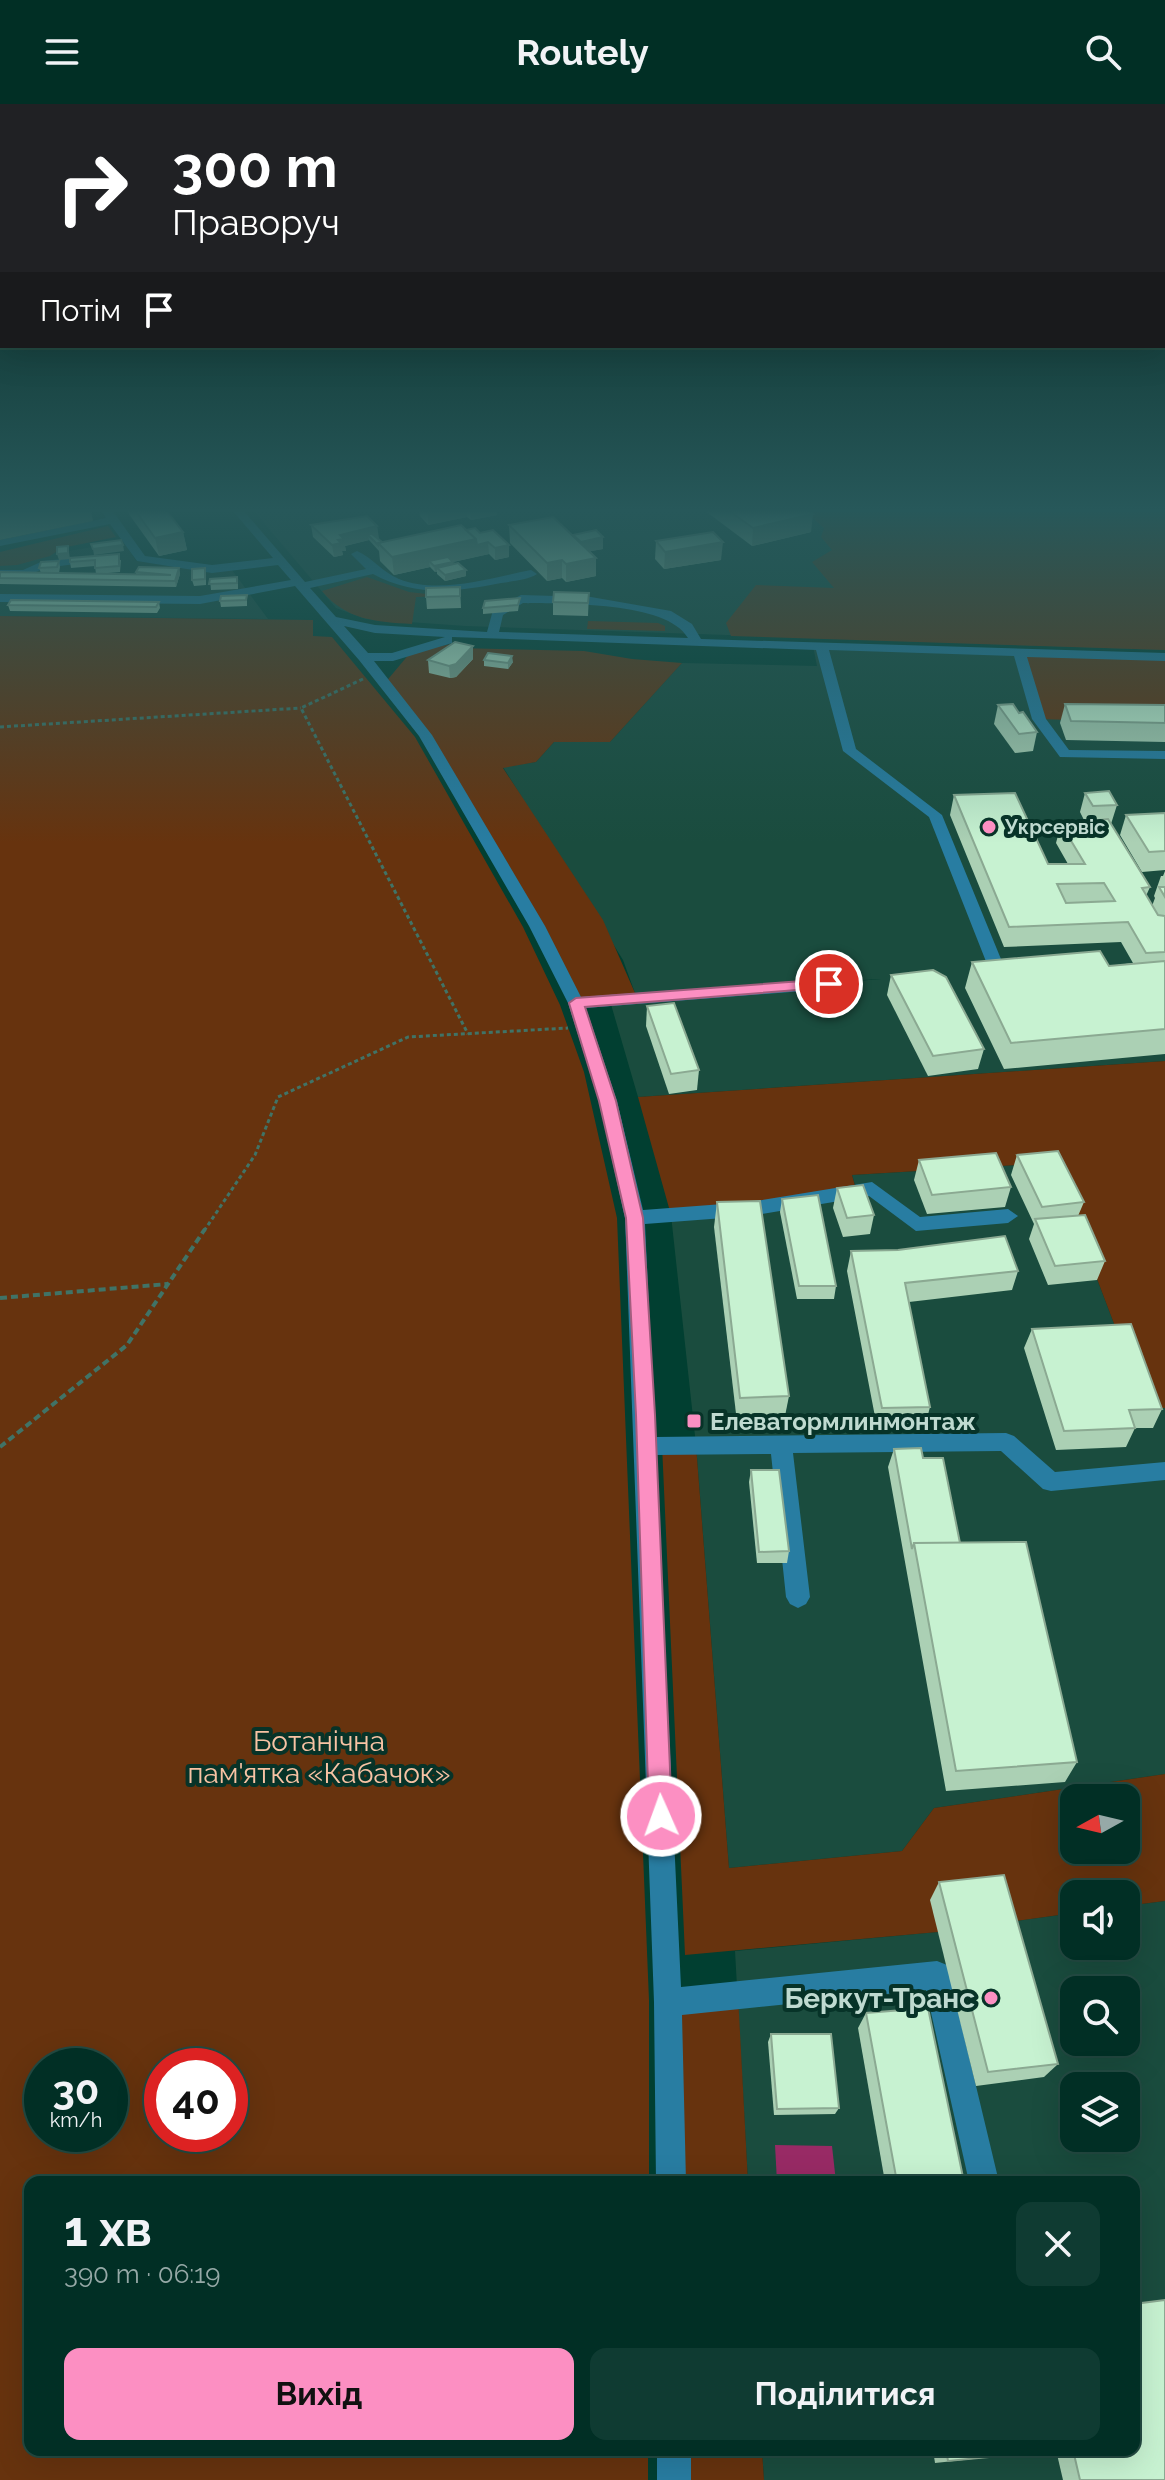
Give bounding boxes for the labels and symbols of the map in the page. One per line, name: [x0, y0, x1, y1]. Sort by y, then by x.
place label: Укрсервіс: [1004, 815, 1105, 839]
marker: Укрсервіс: [980, 818, 998, 836]
pin: [795, 950, 863, 1018]
place label: Елеватормлинмонтаж: [710, 1407, 976, 1436]
marker: Елеватормлинмонтаж: [685, 1412, 703, 1430]
park label: Ботанічна пам'ятка «Кабачок»: [188, 1725, 450, 1790]
position arrow: [619, 1774, 703, 1858]
north arrow: [1060, 1784, 1140, 1864]
place label: Беркут-Транс: [784, 1982, 975, 2015]
marker: Беркут-Транс: [982, 1989, 1000, 2007]
speed limit sign: 40: [144, 2048, 248, 2152]

